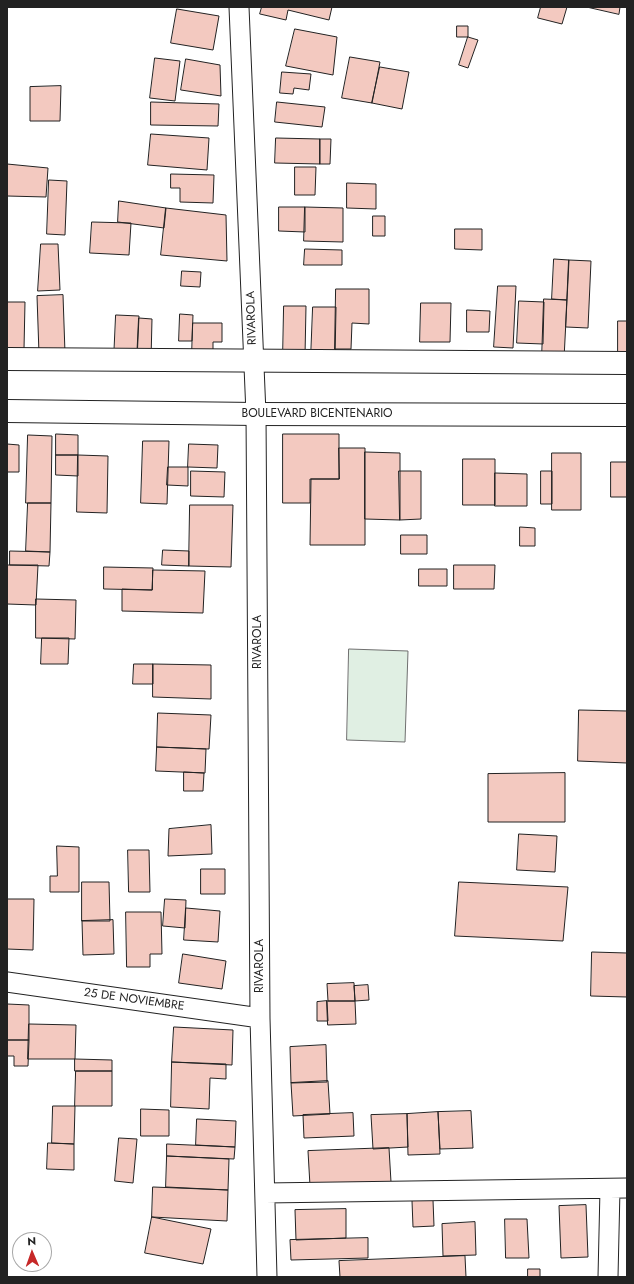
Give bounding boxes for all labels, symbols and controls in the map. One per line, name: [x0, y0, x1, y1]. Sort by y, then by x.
street label: RIVAROLA: [244, 291, 260, 345]
street label: BOULEVARD BICENTENARIO: [241, 407, 393, 421]
street label: RIVAROLA: [251, 615, 265, 669]
street label: RIVAROLA: [253, 939, 267, 993]
street label: 25 DE NOVIEMBRE: [83, 986, 185, 1014]
north arrow: [12, 1232, 52, 1272]
text: N: [27, 1233, 36, 1249]

